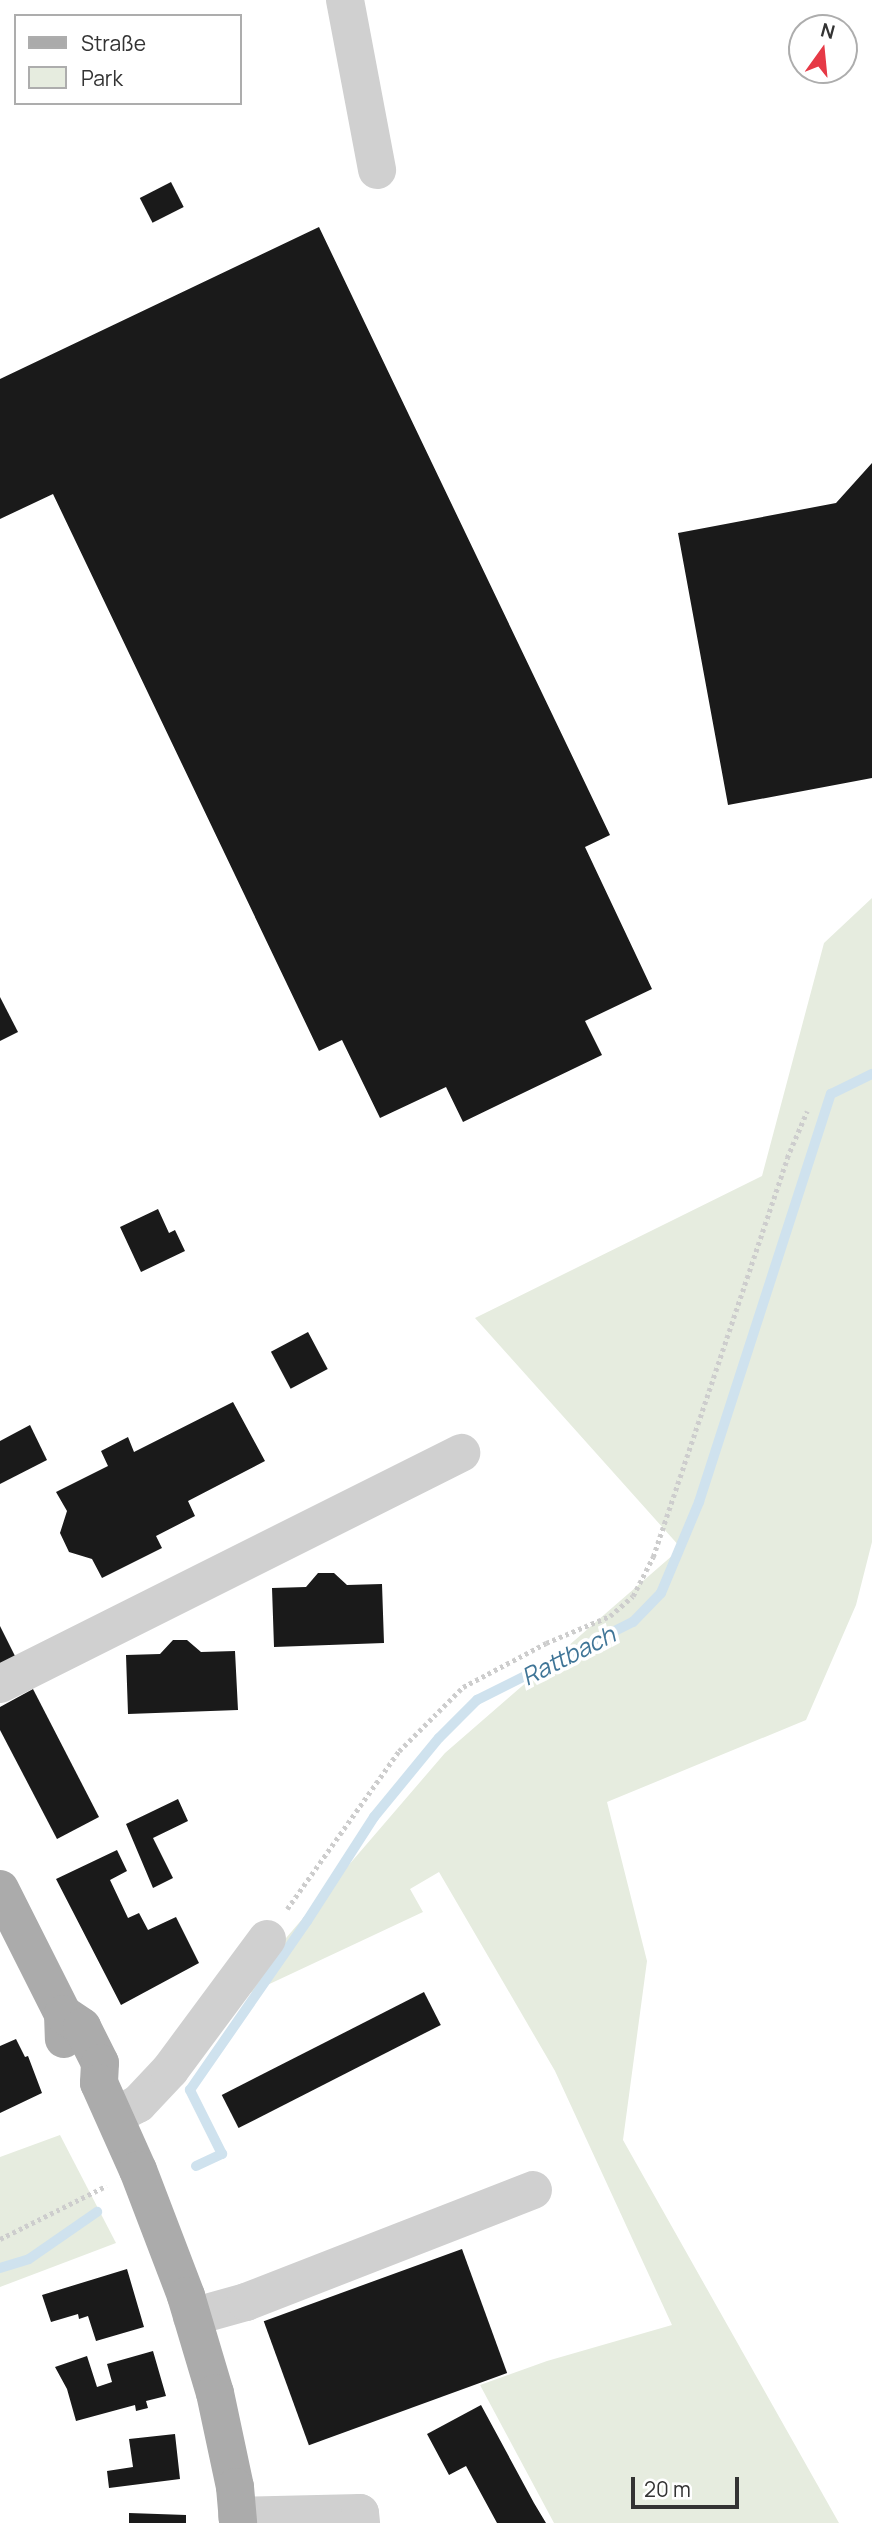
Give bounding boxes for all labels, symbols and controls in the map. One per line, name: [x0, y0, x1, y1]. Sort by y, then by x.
legend: [14, 14, 242, 105]
north arrow: [788, 14, 858, 84]
text: N: [818, 16, 838, 45]
text: Straße: [81, 29, 146, 57]
text: Park: [81, 64, 123, 92]
water label: Rattbach: [516, 1619, 620, 1691]
scale bar: [634, 2464, 742, 2508]
text: 20 m: [644, 2475, 691, 2503]

